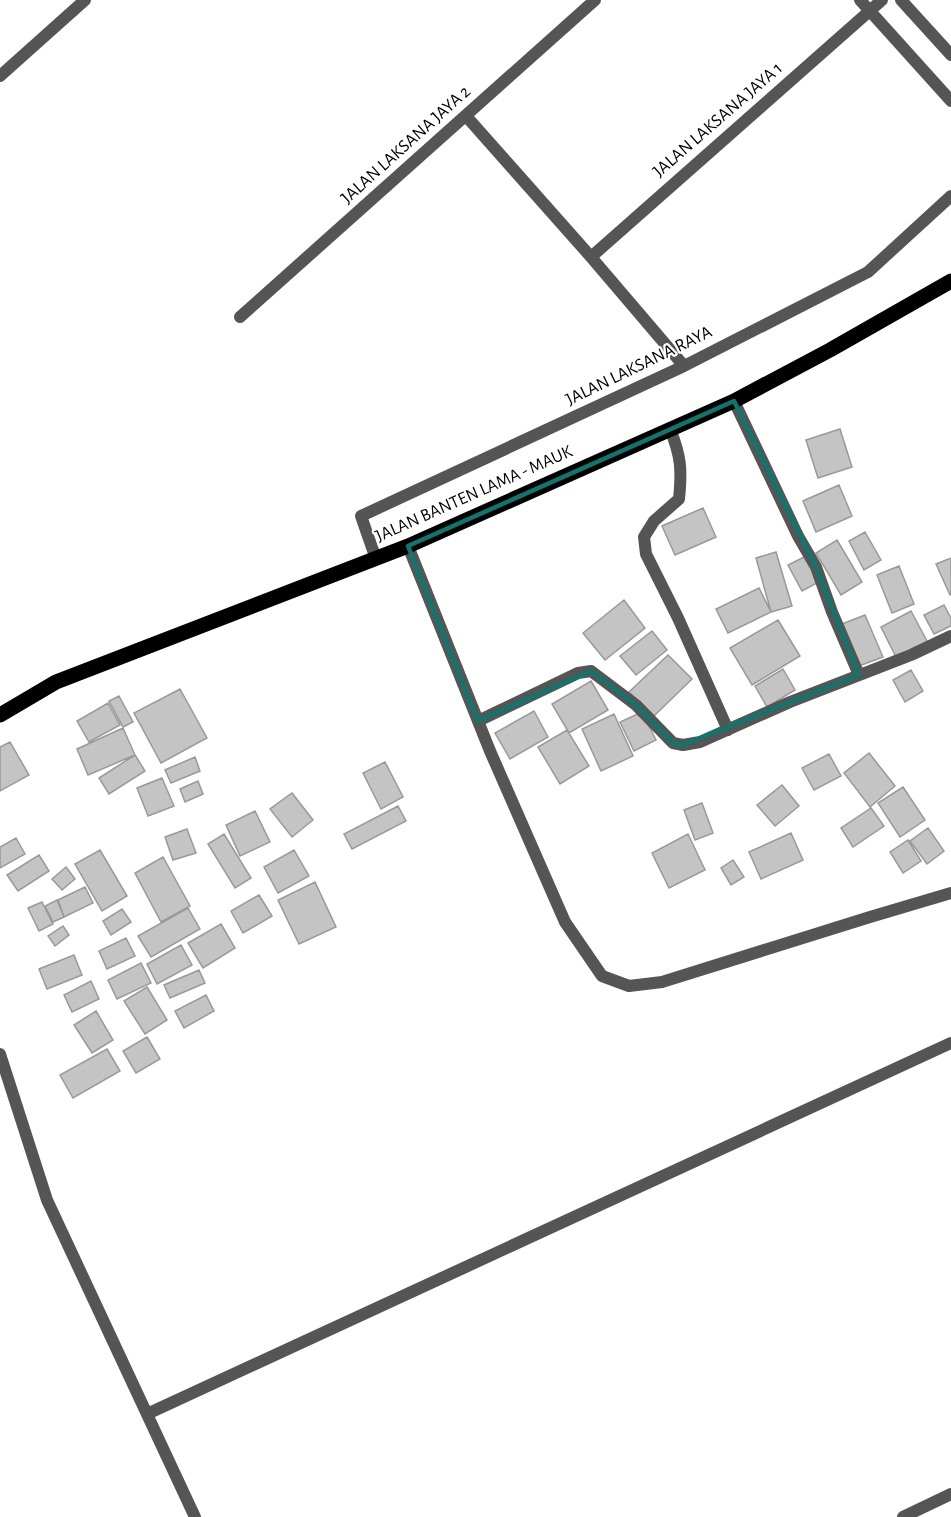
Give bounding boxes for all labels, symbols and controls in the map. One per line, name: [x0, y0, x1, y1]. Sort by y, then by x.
street label: JALAN LAKSANA JAYA 1: [650, 59, 786, 181]
street label: JALAN LAKSANA JAYA 2: [338, 83, 474, 207]
street label: JALAN LAKSANA RAYA: [563, 323, 715, 409]
street label: JALAN BANTEN LAMA - MAUK: [373, 442, 575, 546]

